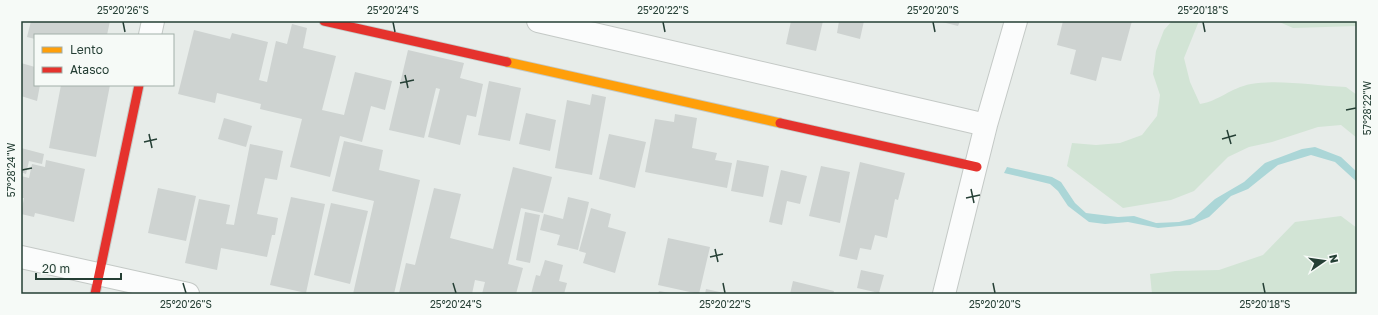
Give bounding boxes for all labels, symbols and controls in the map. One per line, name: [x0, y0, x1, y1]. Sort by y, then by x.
text: 25°20'26"S: [97, 4, 149, 16]
text: 25°20'24"S: [367, 4, 419, 16]
text: 25°20'22"S: [637, 4, 689, 16]
text: 25°20'20"S: [907, 4, 959, 16]
text: 25°20'18"S: [1178, 4, 1228, 16]
legend: [34, 34, 174, 86]
text: Lento: [70, 42, 103, 57]
text: Atasco: [70, 62, 109, 77]
text: 57°28'22"W: [1361, 80, 1373, 135]
text: 57°28'24"W: [5, 142, 17, 197]
north arrow: [1304, 241, 1344, 281]
text: N: [1327, 253, 1342, 264]
scale bar: [36, 255, 121, 281]
text: 20 m: [42, 261, 70, 276]
text: 25°20'26"S: [160, 298, 212, 310]
text: 25°20'24"S: [430, 298, 482, 310]
text: 25°20'22"S: [699, 298, 751, 310]
text: 25°20'20"S: [969, 298, 1021, 310]
text: 25°20'18"S: [1240, 298, 1290, 310]

